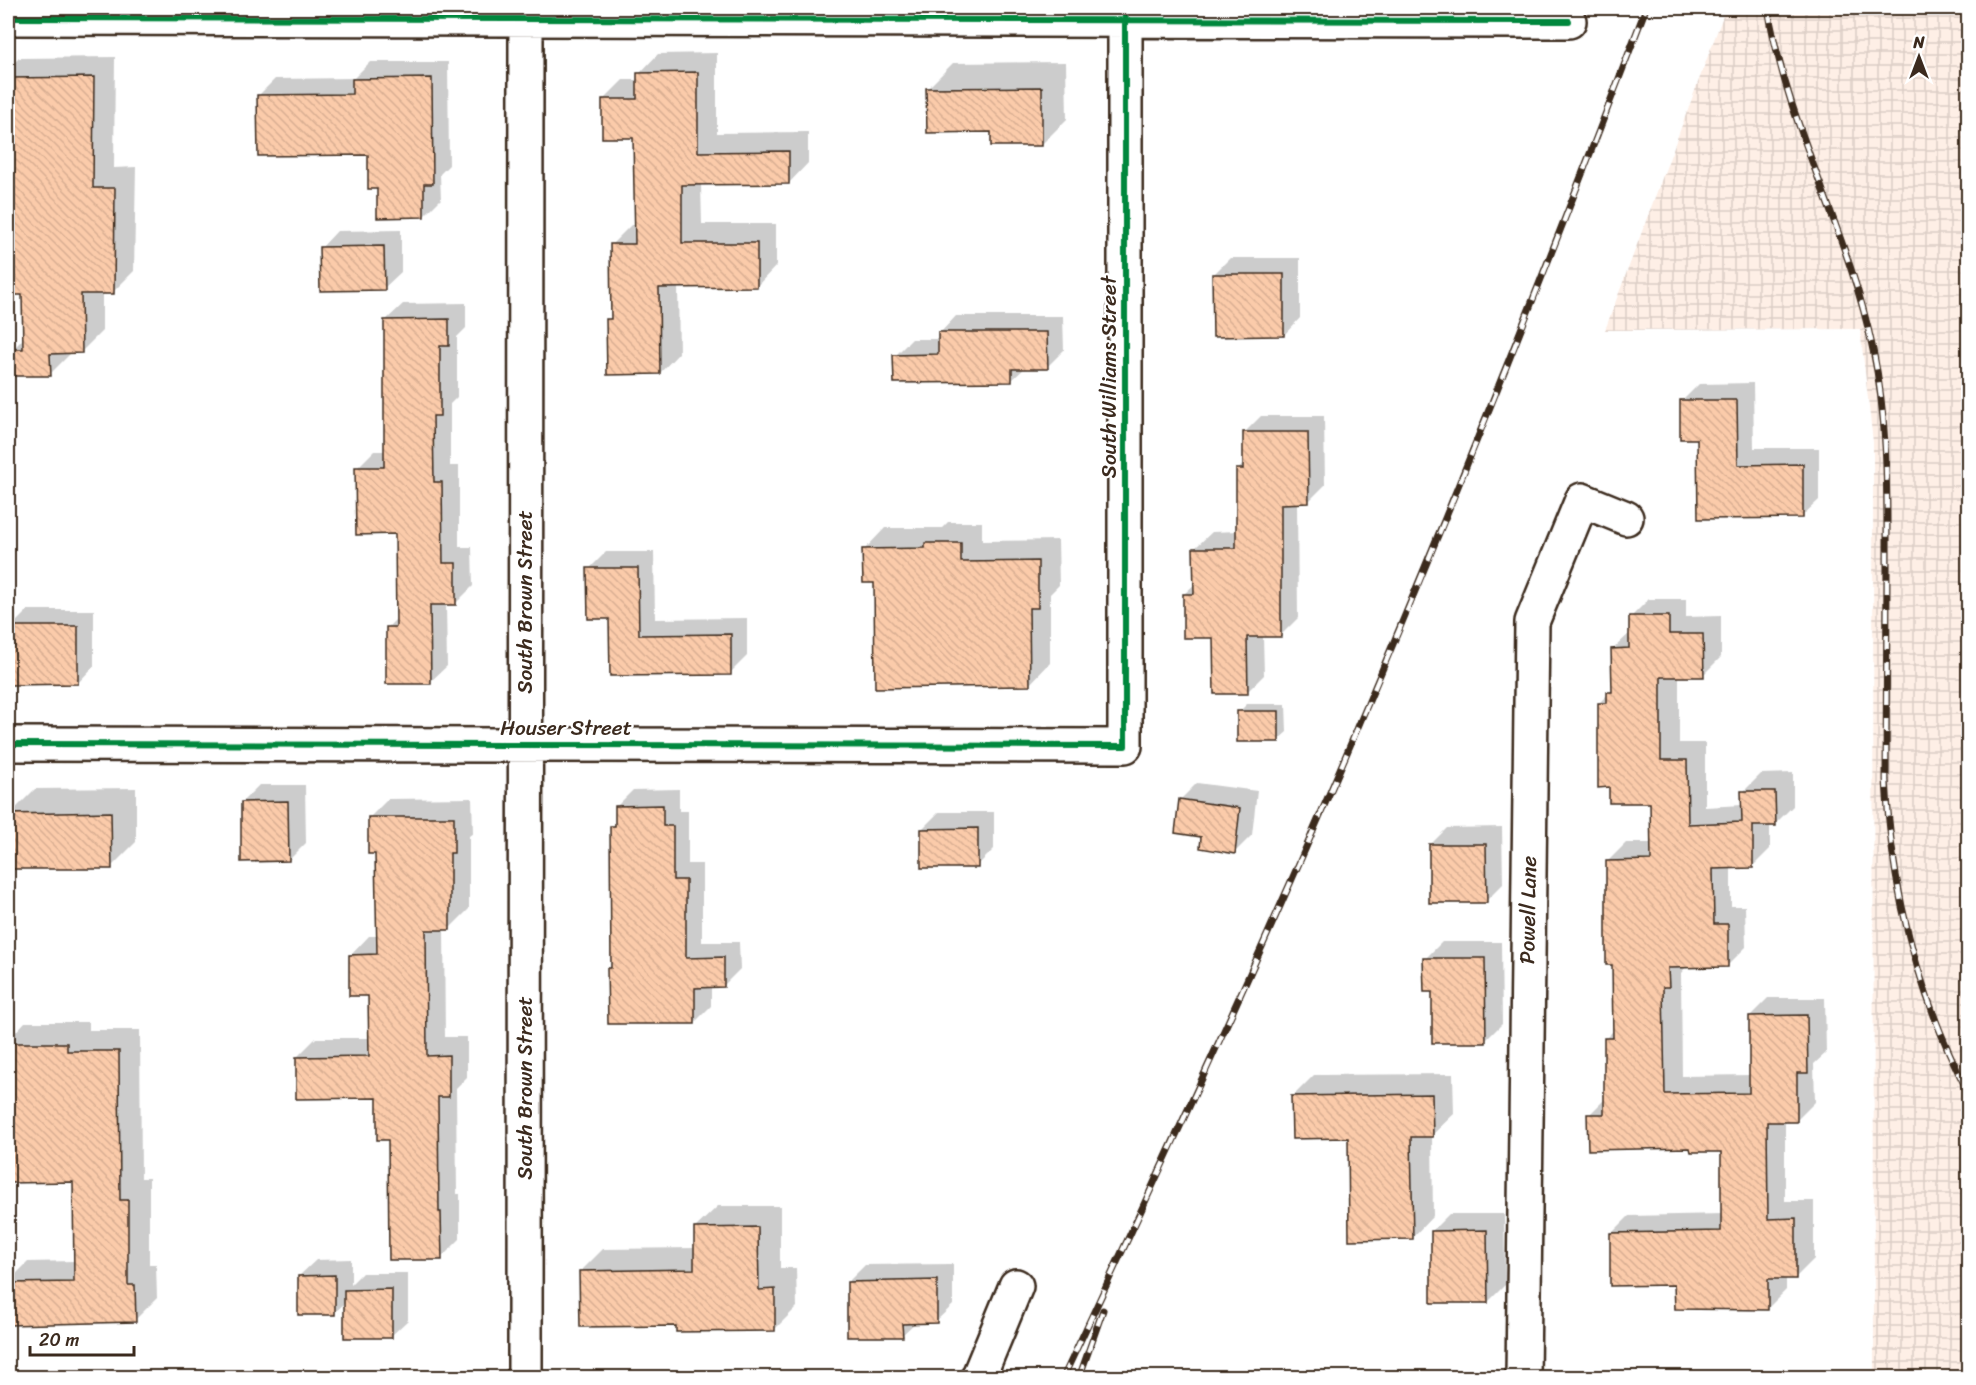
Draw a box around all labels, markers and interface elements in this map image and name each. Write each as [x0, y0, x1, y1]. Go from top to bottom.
north arrow [1889, 27, 1949, 87]
text: N [1912, 28, 1925, 57]
street label: South Williams Street [1090, 274, 1128, 478]
street label: South Brown Street [506, 510, 544, 694]
street label: Houser Street [500, 709, 632, 747]
street label: Powell Lane [1508, 855, 1548, 965]
street label: South Brown Street [506, 996, 544, 1180]
scale bar [30, 1319, 134, 1357]
text: 20 m [39, 1324, 79, 1356]

